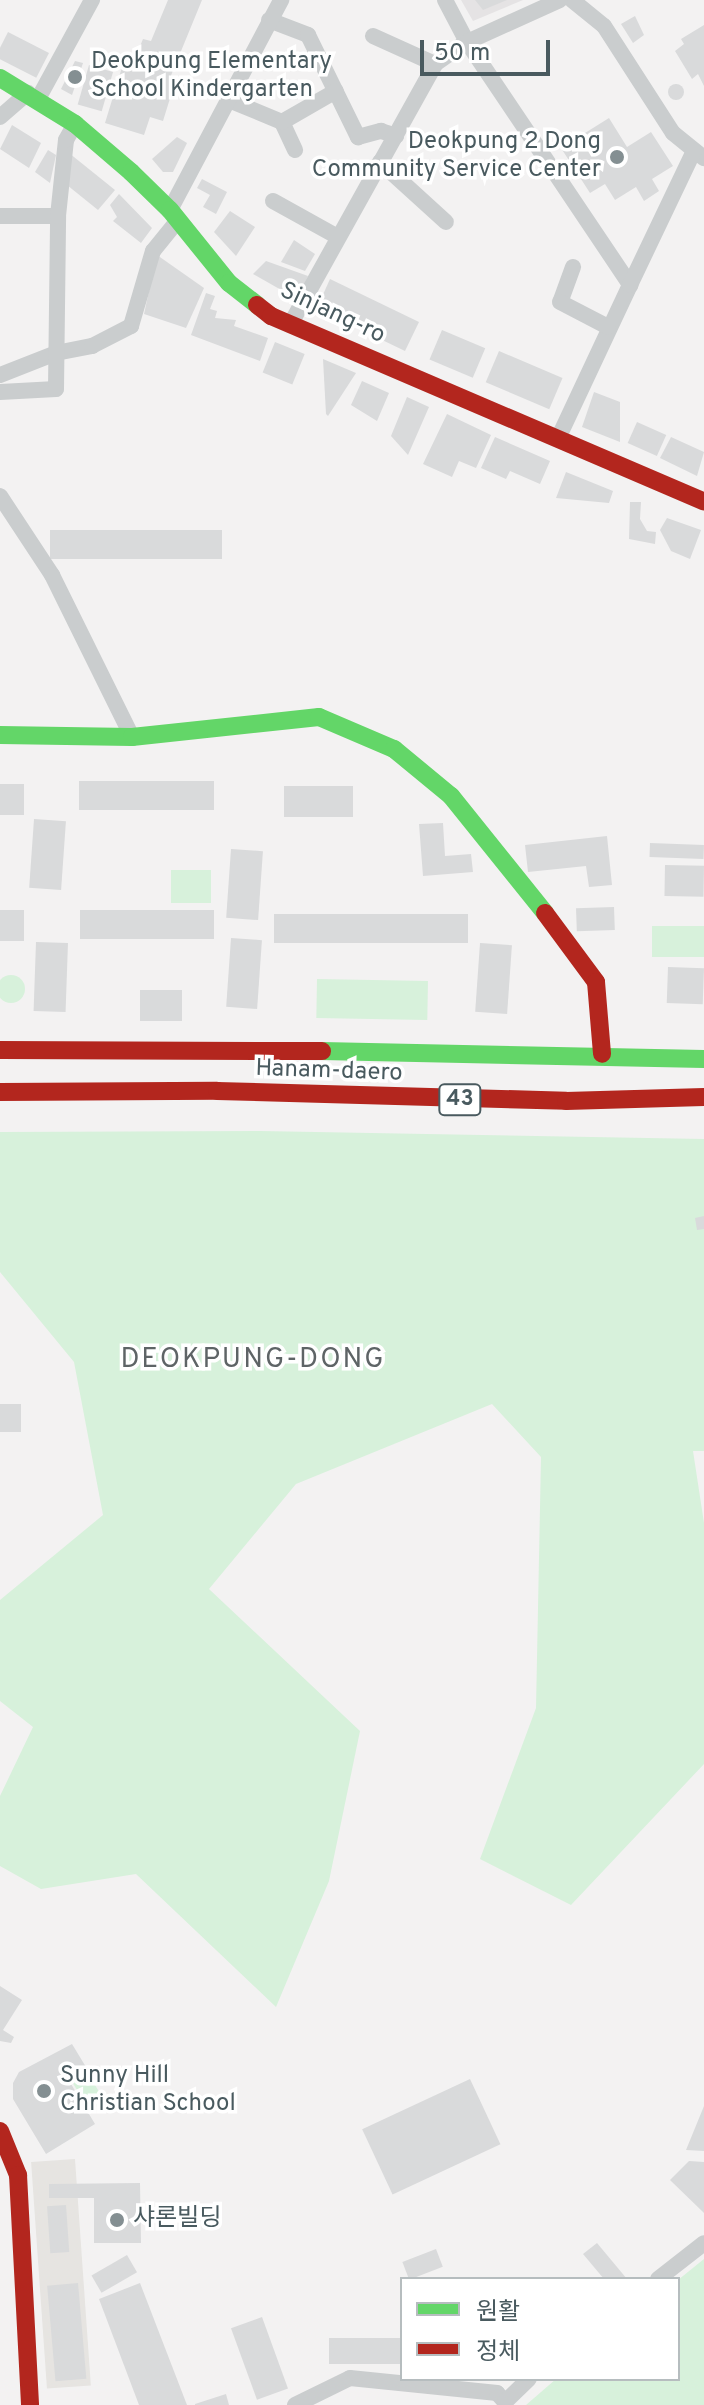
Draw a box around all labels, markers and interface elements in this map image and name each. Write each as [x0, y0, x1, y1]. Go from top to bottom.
scale bar [424, 24, 554, 74]
text: 50 m [434, 39, 490, 69]
place label: Deokpung Elementary School Kindergarten [91, 49, 332, 105]
marker: Deokpung Elementary School Kindergarten [66, 68, 84, 86]
place label: Deokpung 2 Dong Community Service Center [312, 129, 601, 185]
marker: Deokpung 2 Dong Community Service Center [608, 148, 626, 166]
street label: Sinjang-ro [275, 277, 389, 351]
street label: Hanam-daero [255, 1055, 403, 1089]
road number: 43 [438, 1082, 482, 1118]
district label: DEOKPUNG-DONG [120, 1343, 386, 1377]
place label: Sunny Hill Christian School [60, 2063, 236, 2119]
marker: Sunny Hill Christian School [35, 2082, 53, 2100]
place label: 샤론빌딩 [133, 2206, 221, 2234]
marker: 샤론빌딩 [108, 2211, 126, 2229]
legend [400, 2277, 680, 2381]
text: 원활 [476, 2298, 520, 2328]
text: 정체 [476, 2338, 520, 2368]

